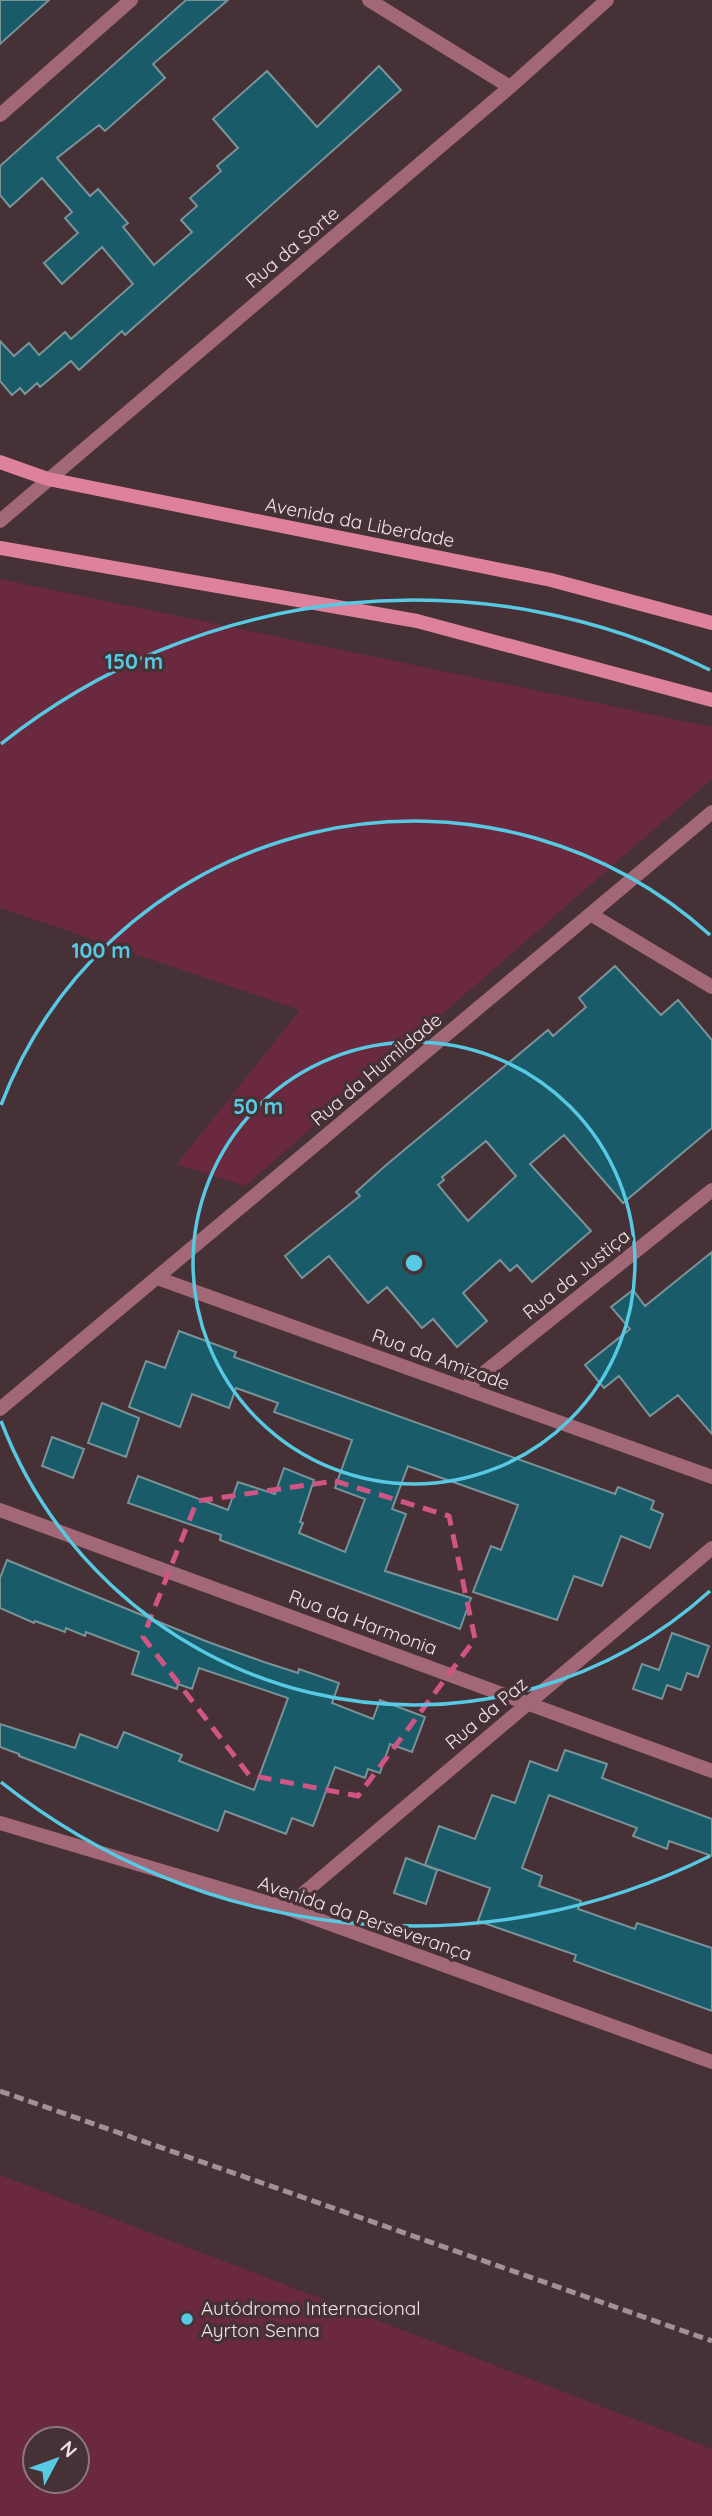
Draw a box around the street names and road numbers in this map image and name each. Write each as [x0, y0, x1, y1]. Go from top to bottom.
street label: Rua da Sorte [240, 201, 344, 293]
street label: Avenida da Liberdade [263, 492, 457, 552]
street label: Rua da Humildade [306, 1007, 446, 1131]
street label: Rua da Justiça [518, 1224, 634, 1324]
street label: Rua da Amizade [369, 1323, 513, 1395]
street label: Rua da Harmonia [286, 1584, 440, 1660]
street label: Rua da Paz [440, 1672, 532, 1754]
street label: Avenida da Perseverança [255, 1870, 475, 1966]

